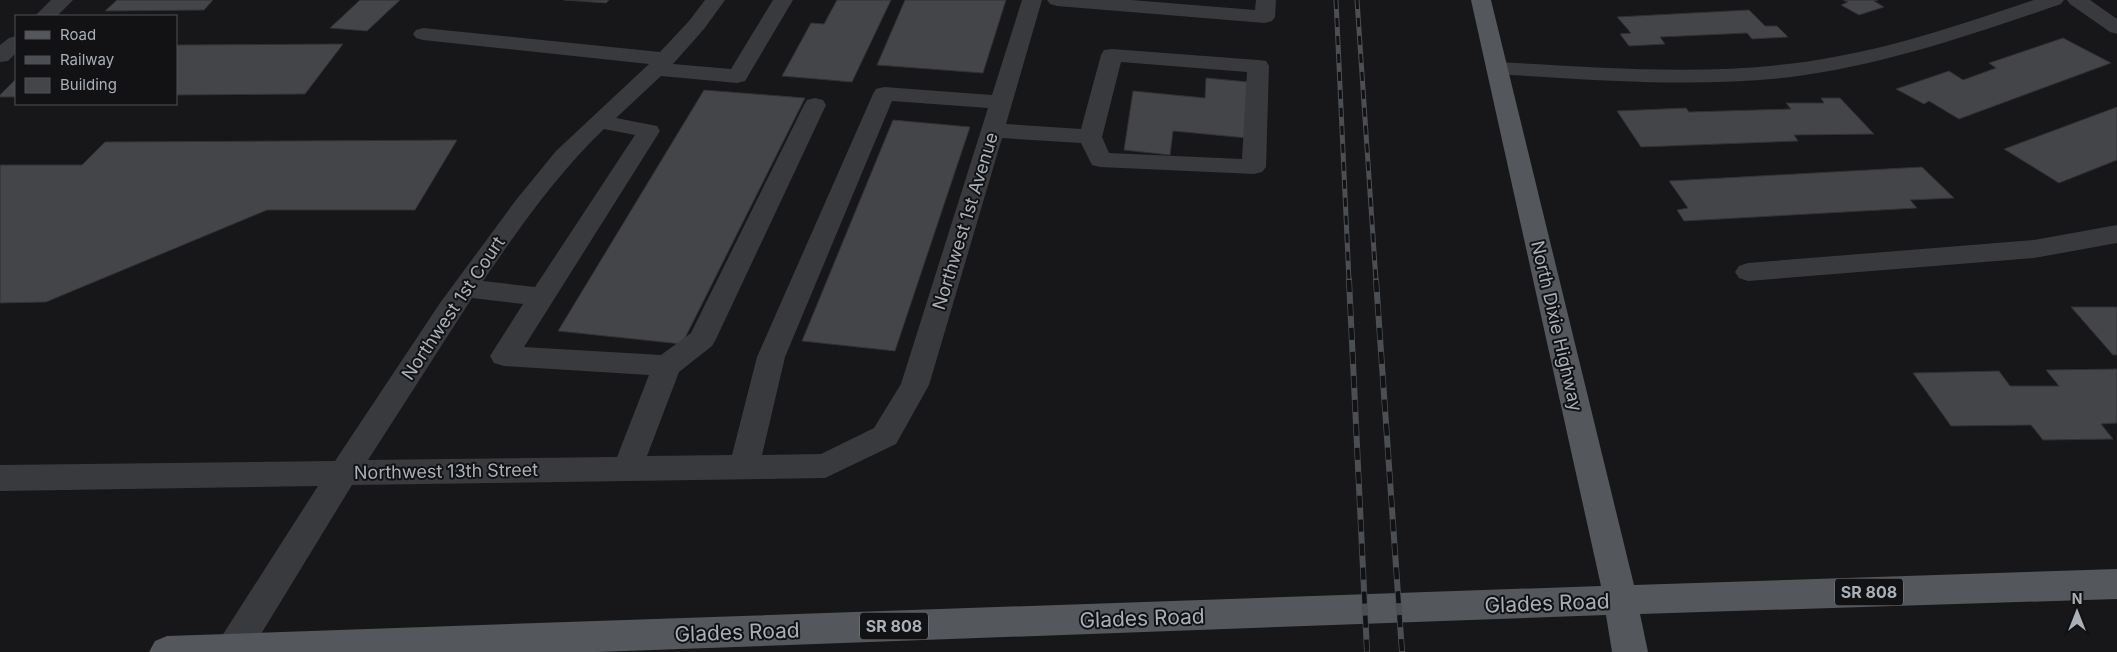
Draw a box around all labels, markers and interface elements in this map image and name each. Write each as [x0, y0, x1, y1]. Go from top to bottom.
legend [15, 15, 178, 105]
text: Road [60, 25, 96, 44]
text: Railway [60, 50, 115, 69]
text: Building [60, 75, 117, 94]
street label: Northwest 1st Avenue [928, 130, 1002, 312]
street label: Northwest 1st Court [397, 232, 509, 384]
street label: North Dixie Highway [1527, 239, 1587, 413]
street label: Northwest 13th Street [354, 459, 538, 483]
road number: SR 808 [1835, 578, 1903, 606]
north arrow [2052, 587, 2102, 637]
street label: Glades Road [1484, 588, 1610, 618]
text: N [2072, 590, 2082, 607]
street label: Glades Road [1079, 603, 1205, 633]
road number: SR 808 [860, 612, 928, 640]
street label: Glades Road [674, 617, 800, 647]

